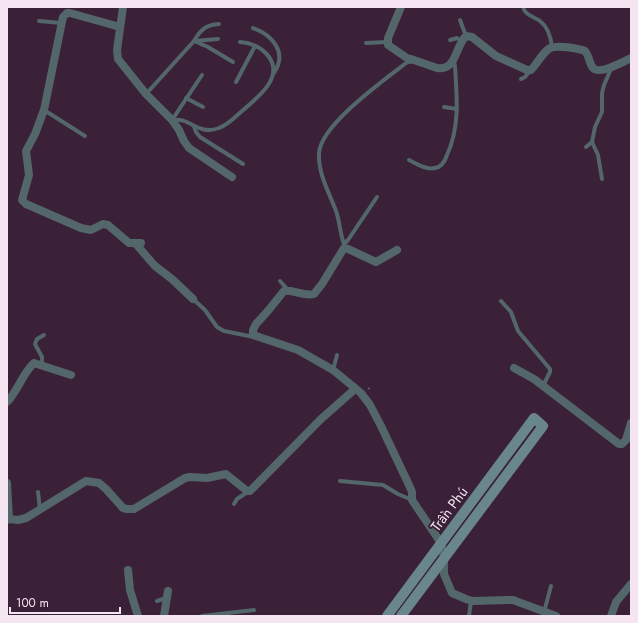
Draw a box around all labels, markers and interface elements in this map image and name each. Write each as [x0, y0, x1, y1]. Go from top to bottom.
street label: Trần Phú [426, 483, 472, 535]
scale bar [10, 589, 120, 615]
text: 100 m [16, 594, 49, 612]

